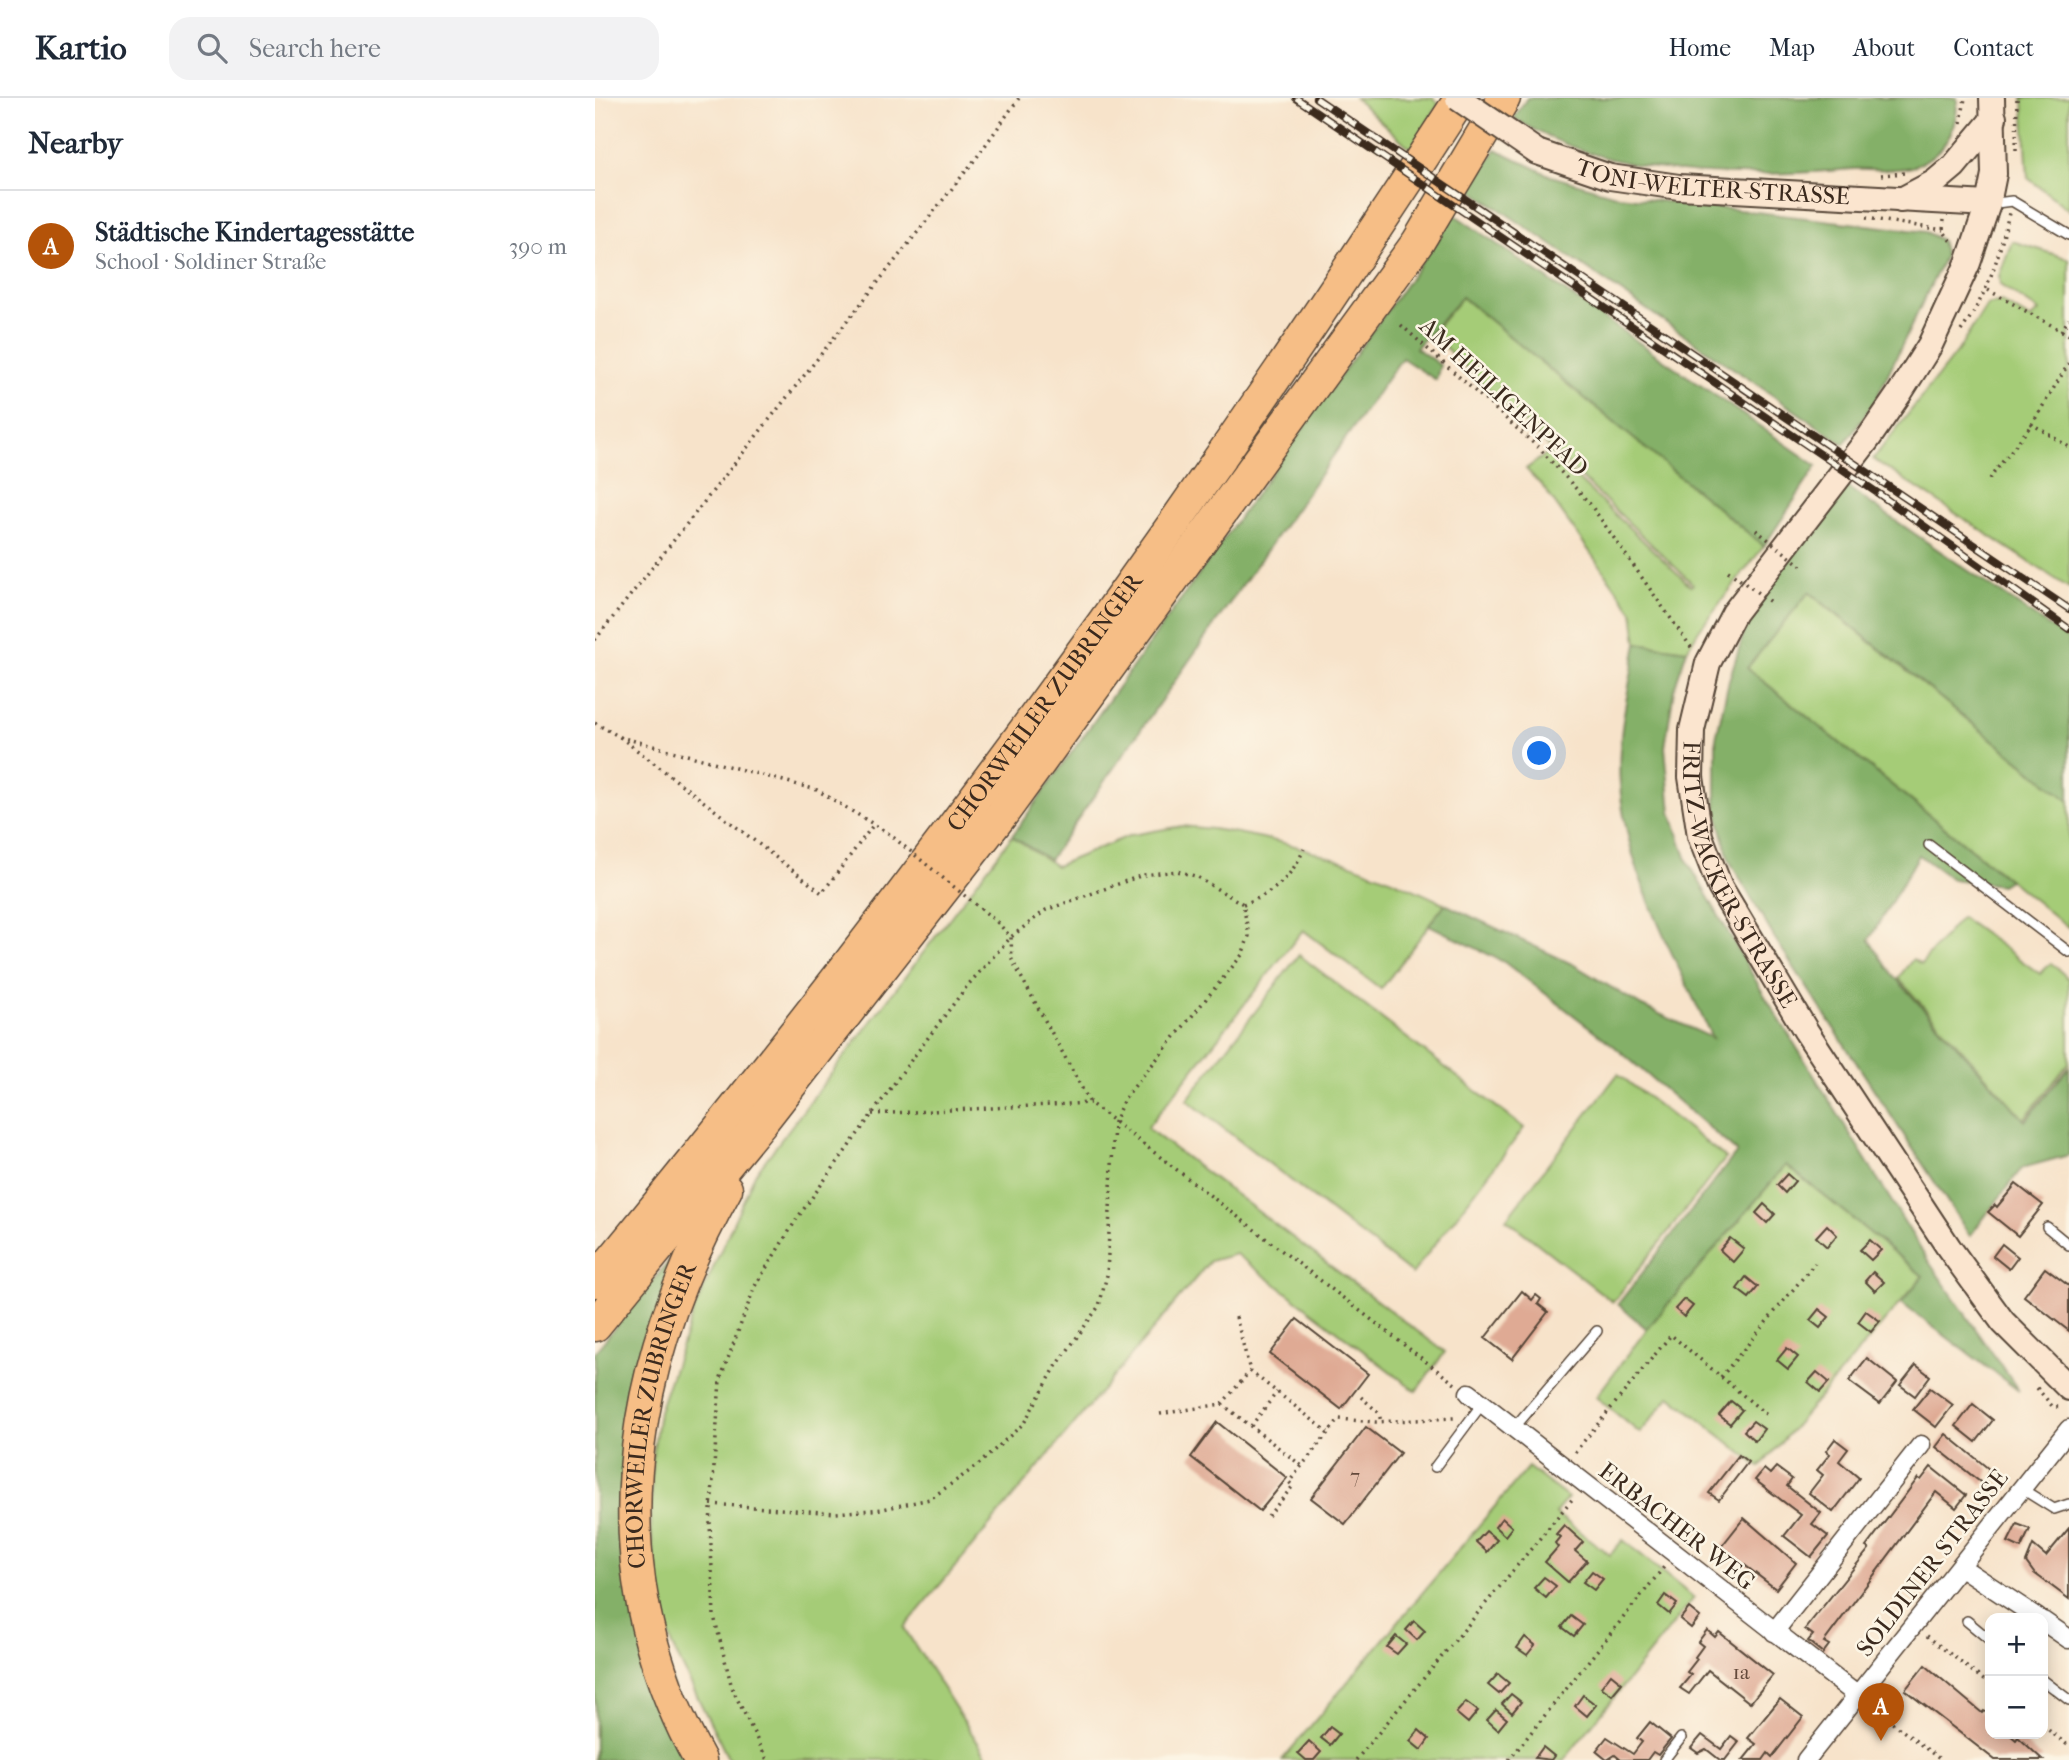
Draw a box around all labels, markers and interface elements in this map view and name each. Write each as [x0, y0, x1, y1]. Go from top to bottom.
search box [169, 17, 659, 80]
text: Kartio [35, 29, 127, 68]
icon: search [193, 29, 231, 67]
text: Search here [249, 33, 381, 64]
text: Home [1669, 34, 1731, 62]
text: Map [1769, 34, 1815, 62]
text: About [1853, 34, 1915, 62]
text: Contact [1953, 34, 2034, 62]
text: Nearby [28, 126, 123, 161]
street label: TONI-WELTER-STRASSE [1572, 152, 1851, 210]
text: Städtische Kindertagesstätte [95, 217, 414, 248]
text: A [44, 233, 58, 260]
text: 390 m [509, 233, 567, 260]
text: School · Soldiner Straße [95, 248, 326, 275]
street label: AM HEILIGENPFAD [1413, 311, 1594, 482]
street label: CHORWEILER ZUBRINGER [941, 566, 1149, 837]
your location [1522, 736, 1556, 770]
street label: FRITZ-WACKER-STRASSE [1677, 741, 1803, 1013]
street label: CHORWEILER ZUBRINGER [620, 1257, 703, 1570]
street label: ERBACHER WEG [1593, 1456, 1761, 1596]
house number: 7 [1350, 1464, 1360, 1488]
street label: SOLDINER STRASSE [1850, 1464, 2014, 1662]
map controls [1985, 1613, 2048, 1739]
button: + [1985, 1613, 2048, 1676]
house number: 1a [1732, 1660, 1750, 1684]
button: − [1985, 1676, 2048, 1739]
pin: A [1858, 1683, 1904, 1741]

